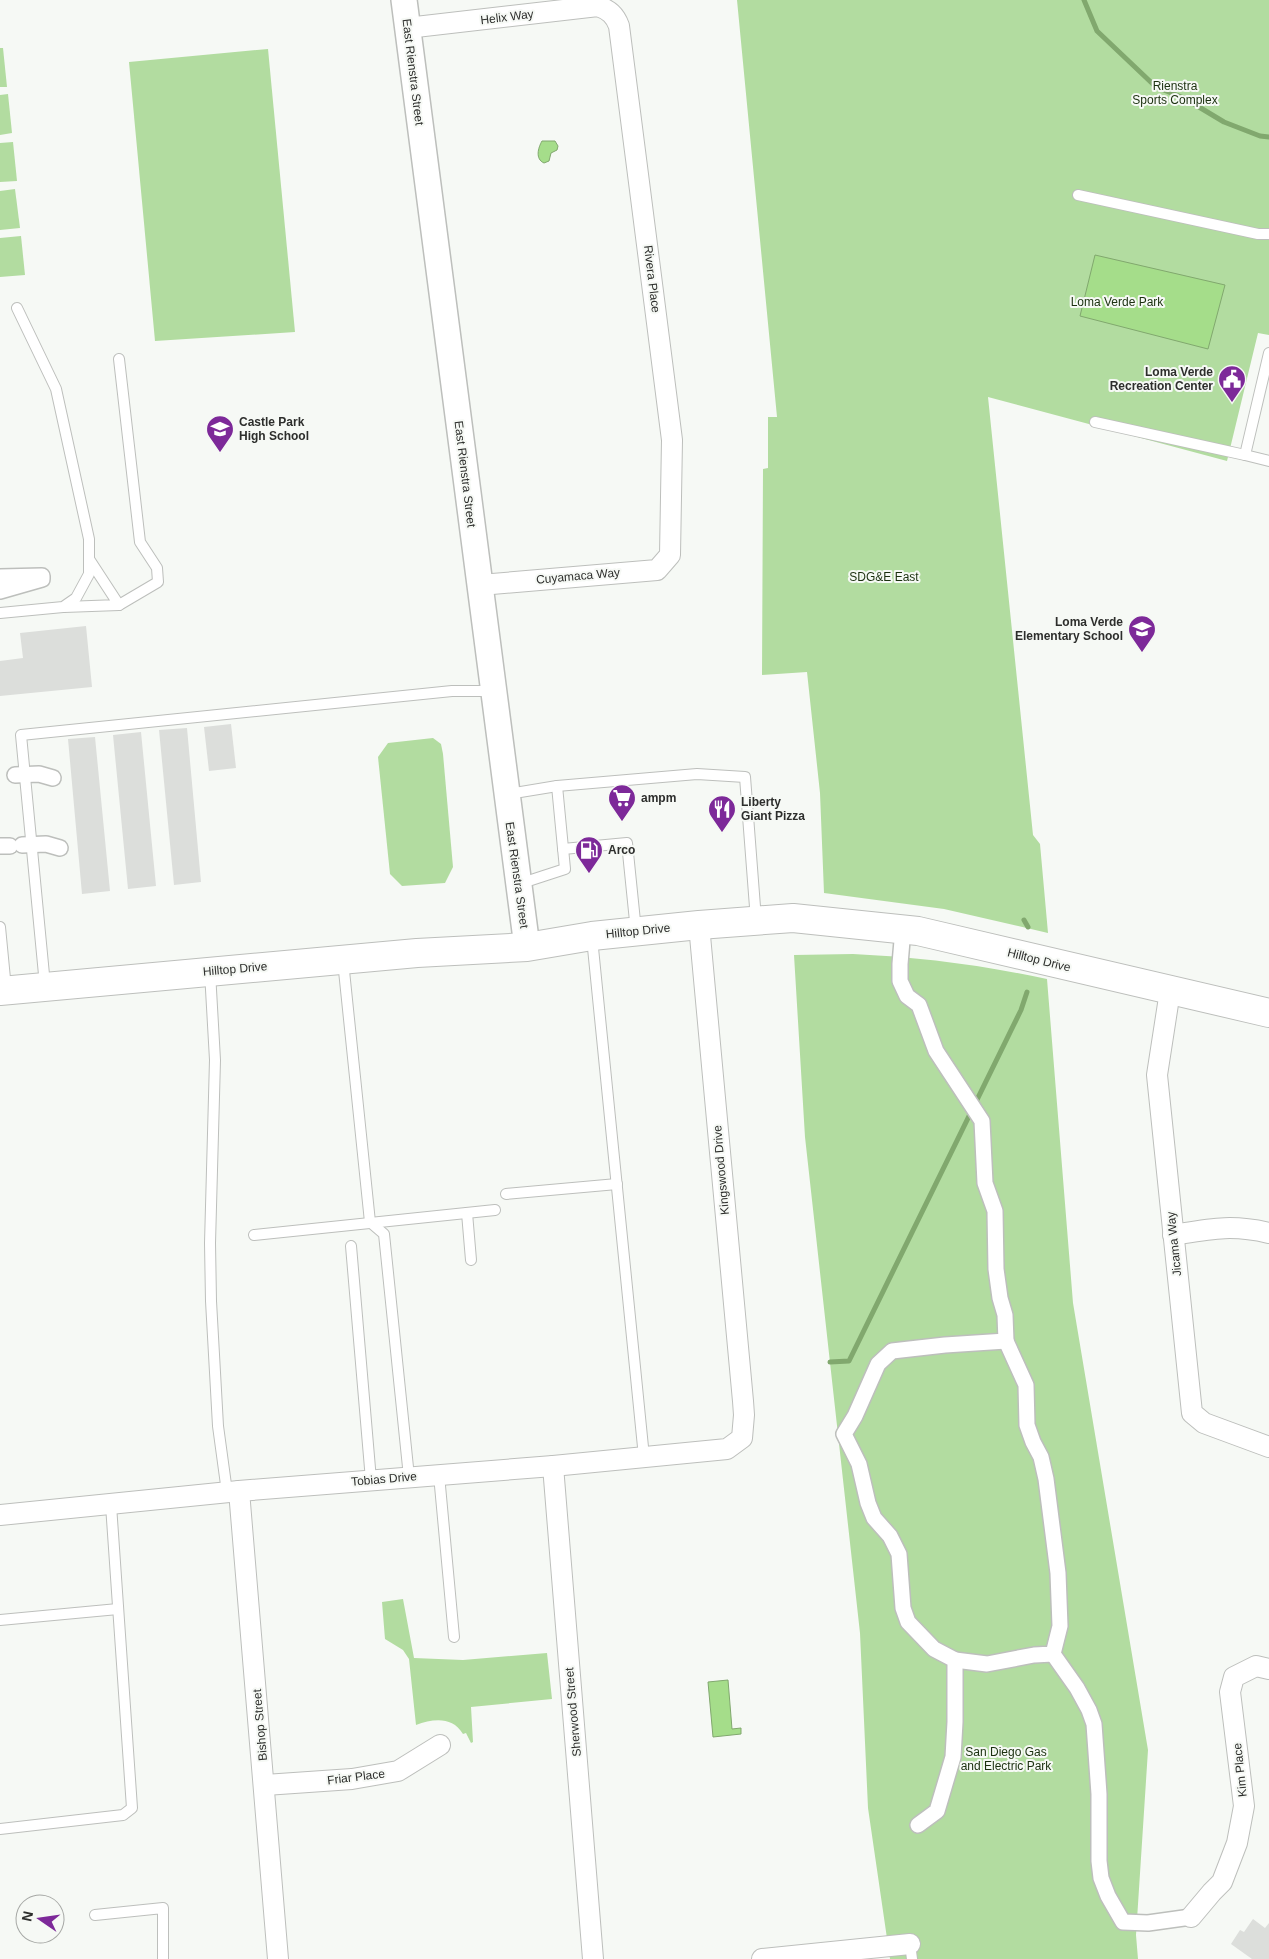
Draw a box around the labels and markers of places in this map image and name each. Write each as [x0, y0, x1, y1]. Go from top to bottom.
public building icon: Loma Verde Recreation Center [1217, 364, 1247, 403]
place label: Loma Verde Recreation Center [1110, 365, 1213, 393]
school or university icon: Castle Park High School [205, 414, 235, 453]
place label: Castle Park High School [239, 415, 309, 443]
school or university icon: Loma Verde Elementary School [1127, 614, 1157, 653]
place label: Loma Verde Elementary School [1015, 615, 1123, 643]
supermarket icon: ampm [607, 783, 637, 822]
place label: ampm [641, 791, 676, 805]
restaurant icon: Liberty Giant Pizza [707, 794, 737, 833]
place label: Liberty Giant Pizza [741, 795, 805, 823]
fuel station icon: Arco [574, 835, 604, 874]
place label: Arco [608, 843, 635, 857]

